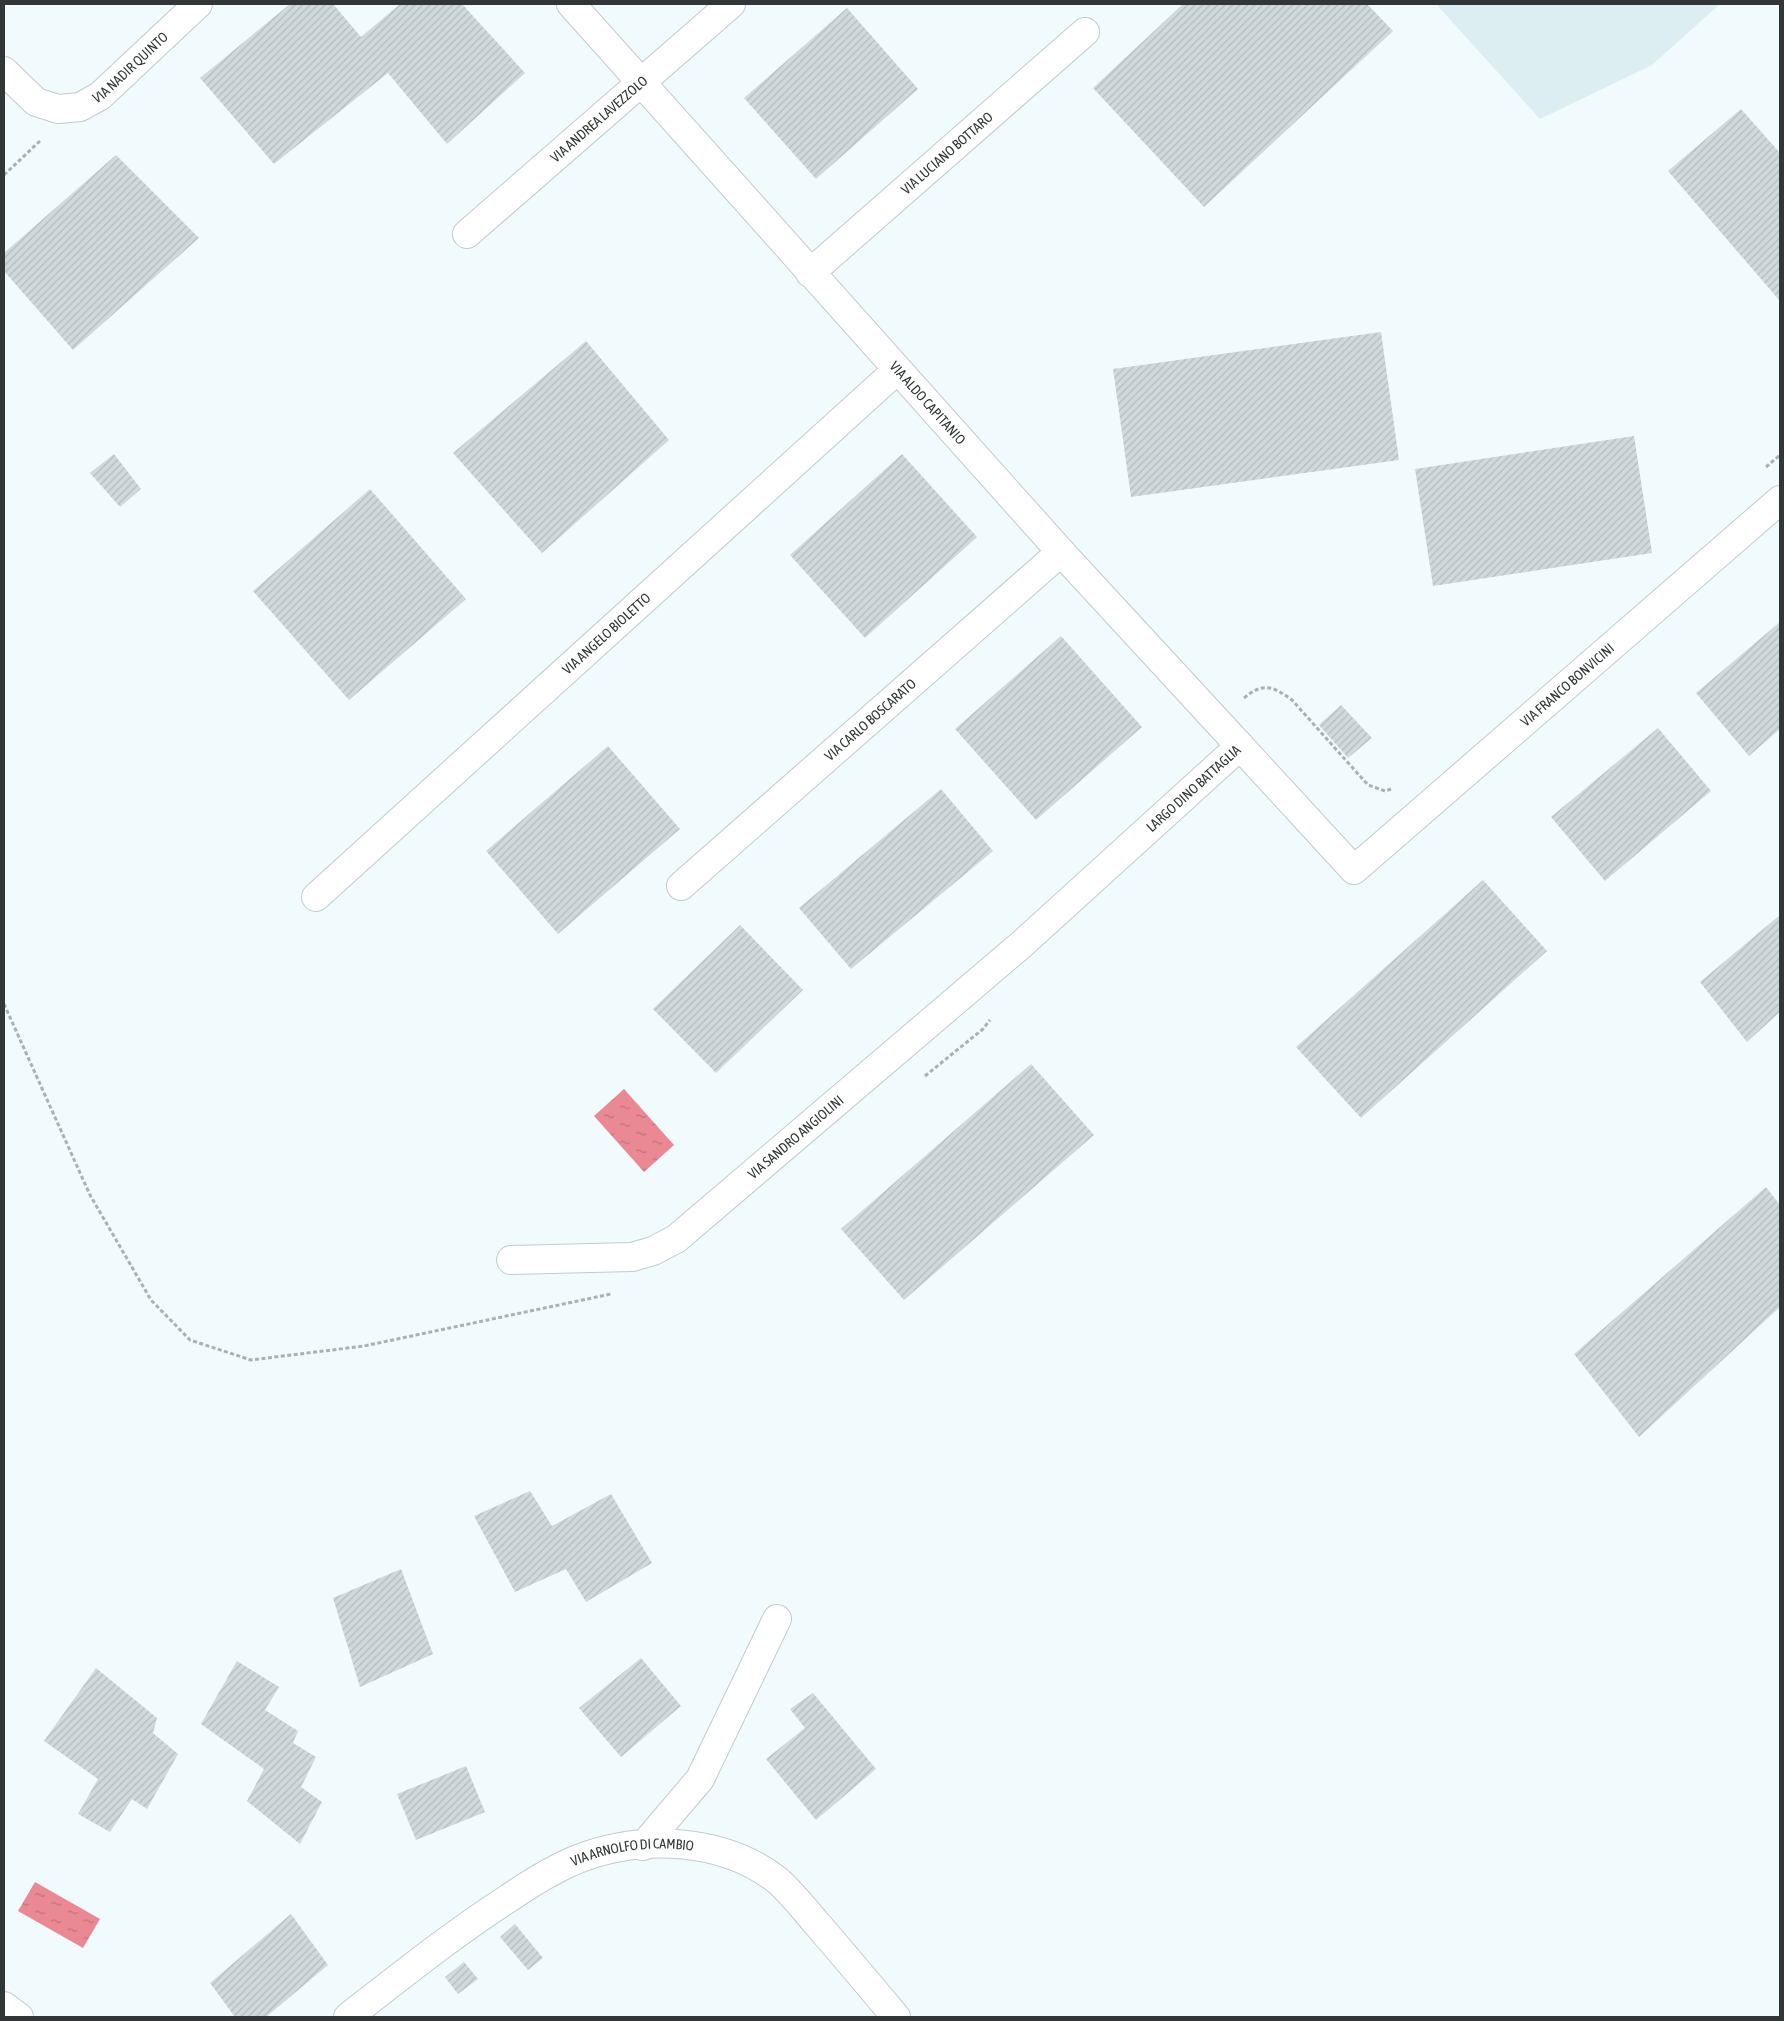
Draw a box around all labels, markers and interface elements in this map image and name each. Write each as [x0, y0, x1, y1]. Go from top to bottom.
street label: VIA NADIR QUINTO [90, 29, 171, 106]
street label: VIA ANDREA LAVEZZOLO [547, 73, 651, 165]
street label: VIA LUCIANO BOTTARO [898, 109, 996, 197]
street label: VIA ALDO CAPITANIO [886, 358, 969, 448]
street label: VIA ANGELO BIOLETTO [559, 590, 654, 678]
street label: VIA FRANCO BONVICINI [1517, 640, 1617, 730]
street label: VIA CARLO BOSCARATO [821, 675, 919, 764]
street label: LARGO DINO BATTAGLIA [1143, 742, 1244, 835]
street label: VIA SANDRO ANGIOLINI [745, 1092, 847, 1182]
street label: VIA ARNOLFO DI CAMBIO [568, 1835, 695, 1869]

